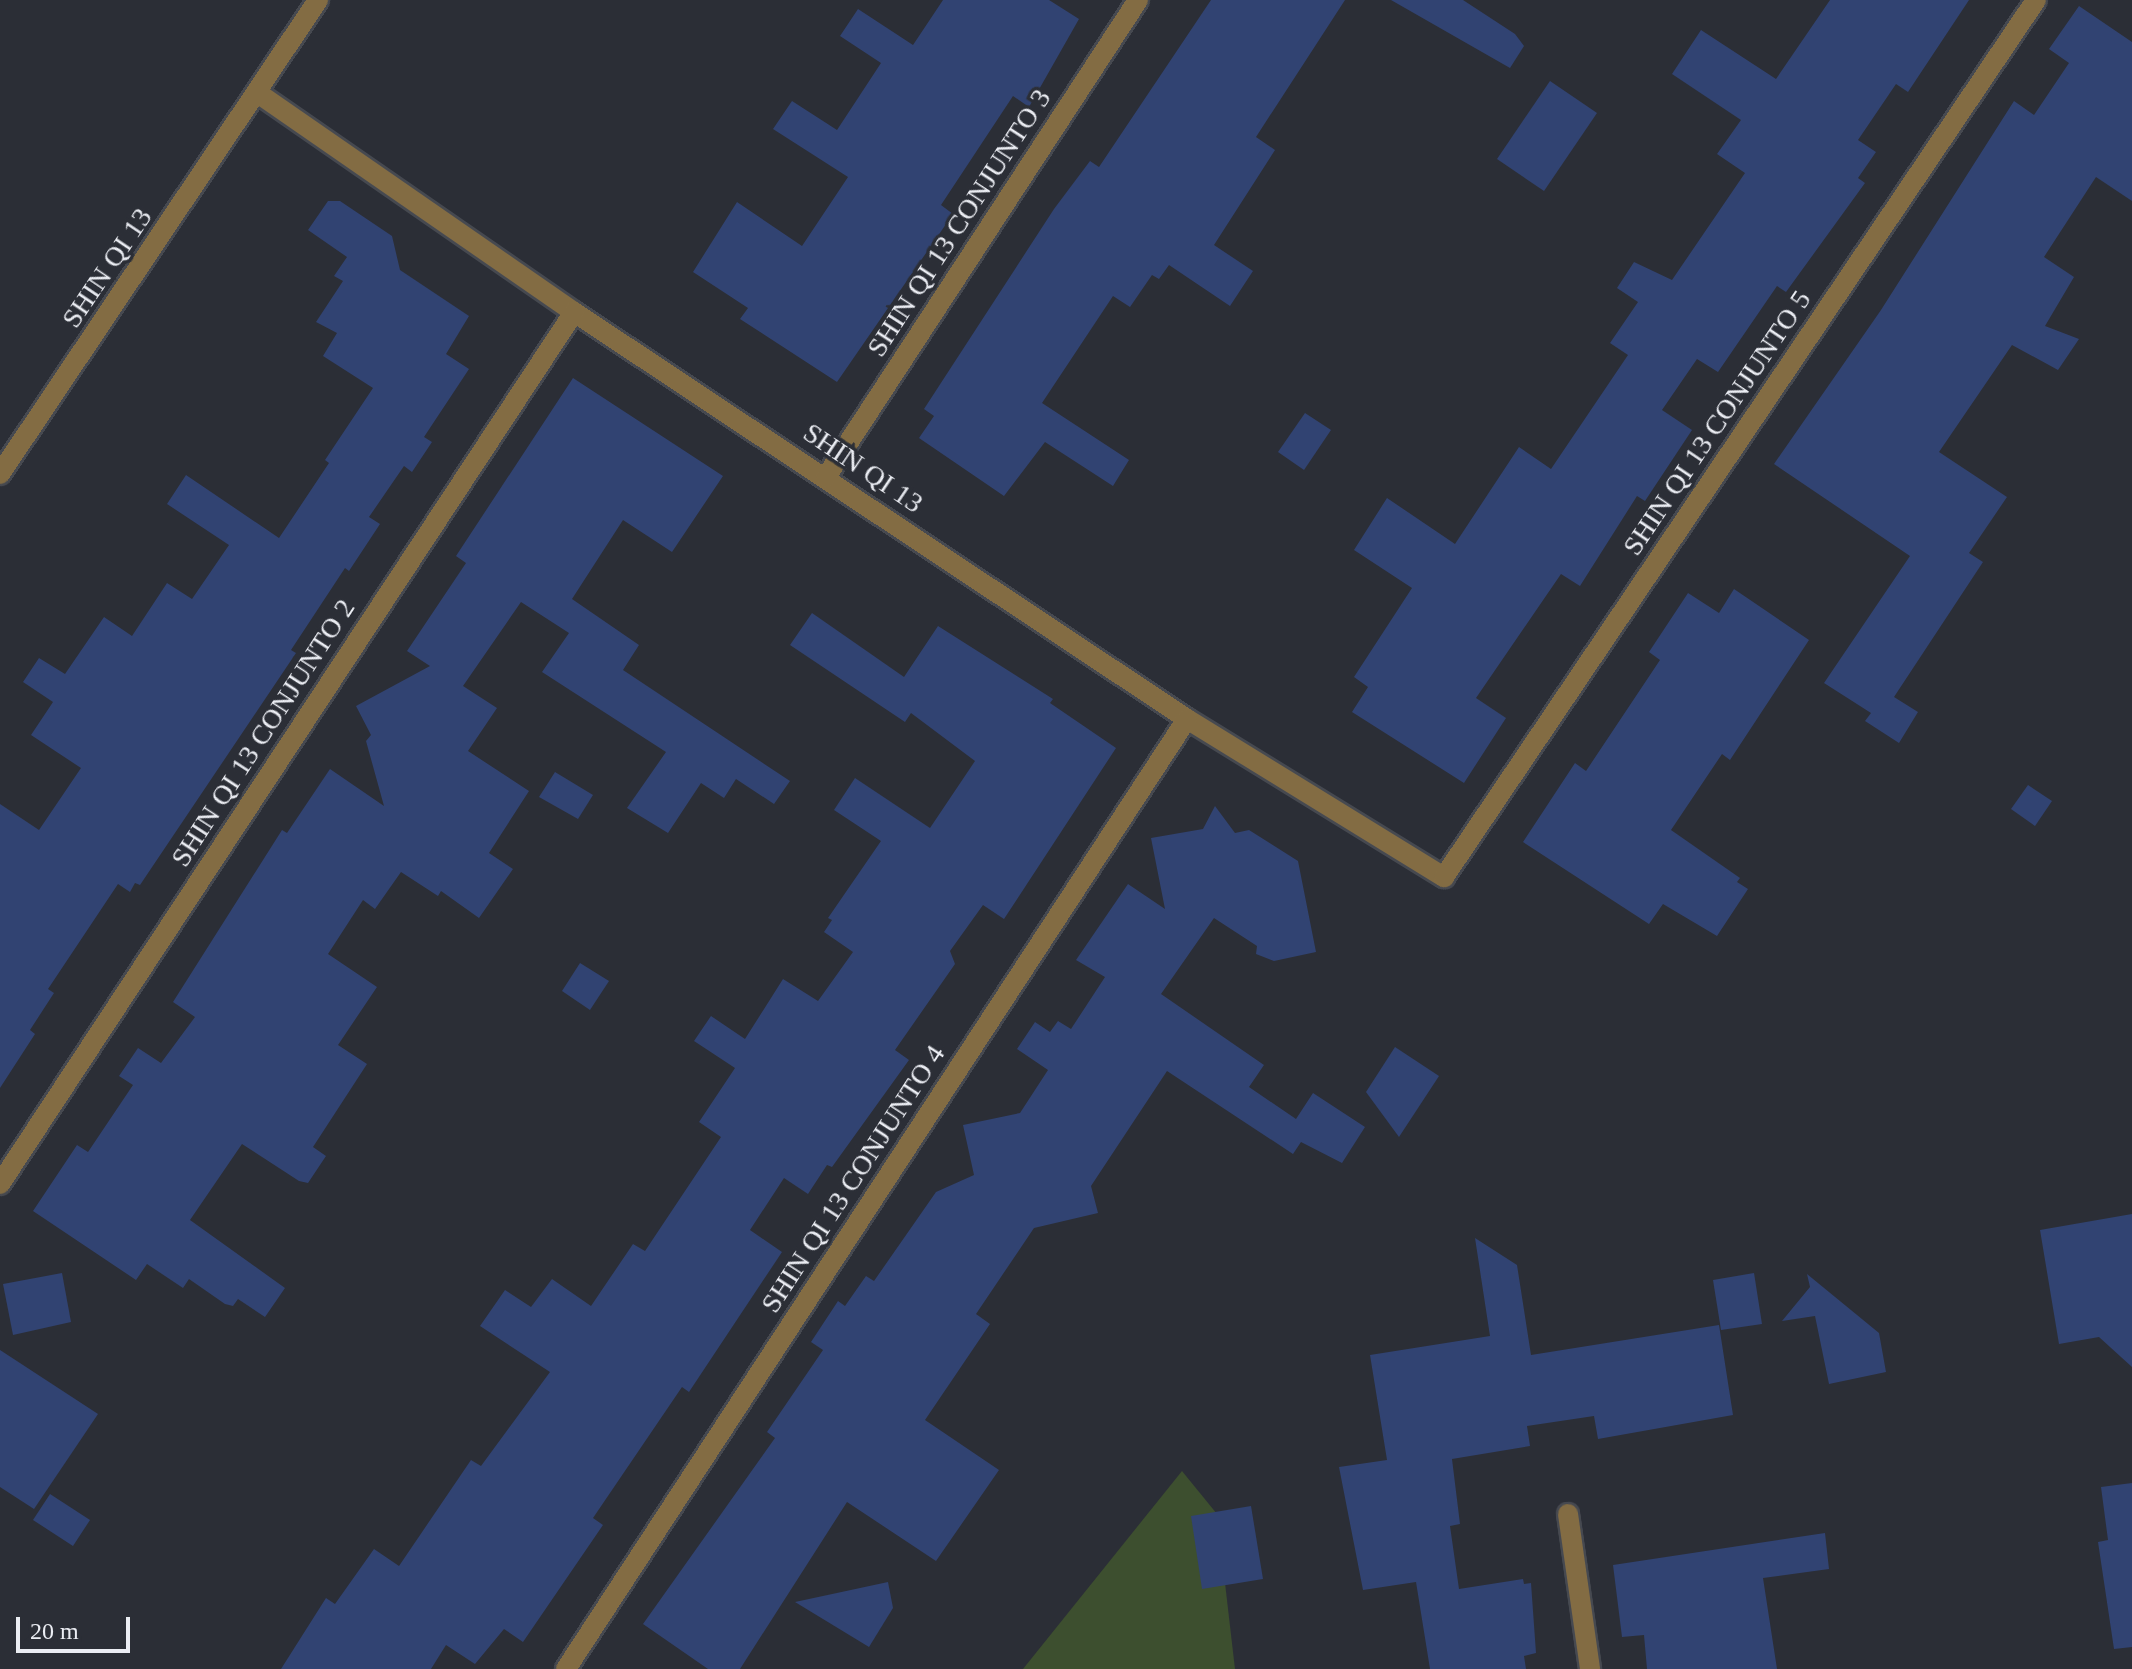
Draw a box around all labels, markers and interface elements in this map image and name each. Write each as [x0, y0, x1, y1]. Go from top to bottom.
street label: SHIN QI 13 CONJUNTO 3 [860, 83, 1058, 363]
street label: SHIN QI 13 [55, 202, 159, 334]
street label: SHIN QI 13 CONJUNTO 5 [1616, 284, 1818, 562]
street label: SHIN QI 13 [797, 416, 929, 520]
street label: SHIN QI 13 CONJUNTO 2 [164, 593, 362, 873]
street label: SHIN QI 13 CONJUNTO 4 [754, 1039, 952, 1319]
scale bar [20, 1601, 134, 1651]
text: 20 m [30, 1618, 79, 1644]

